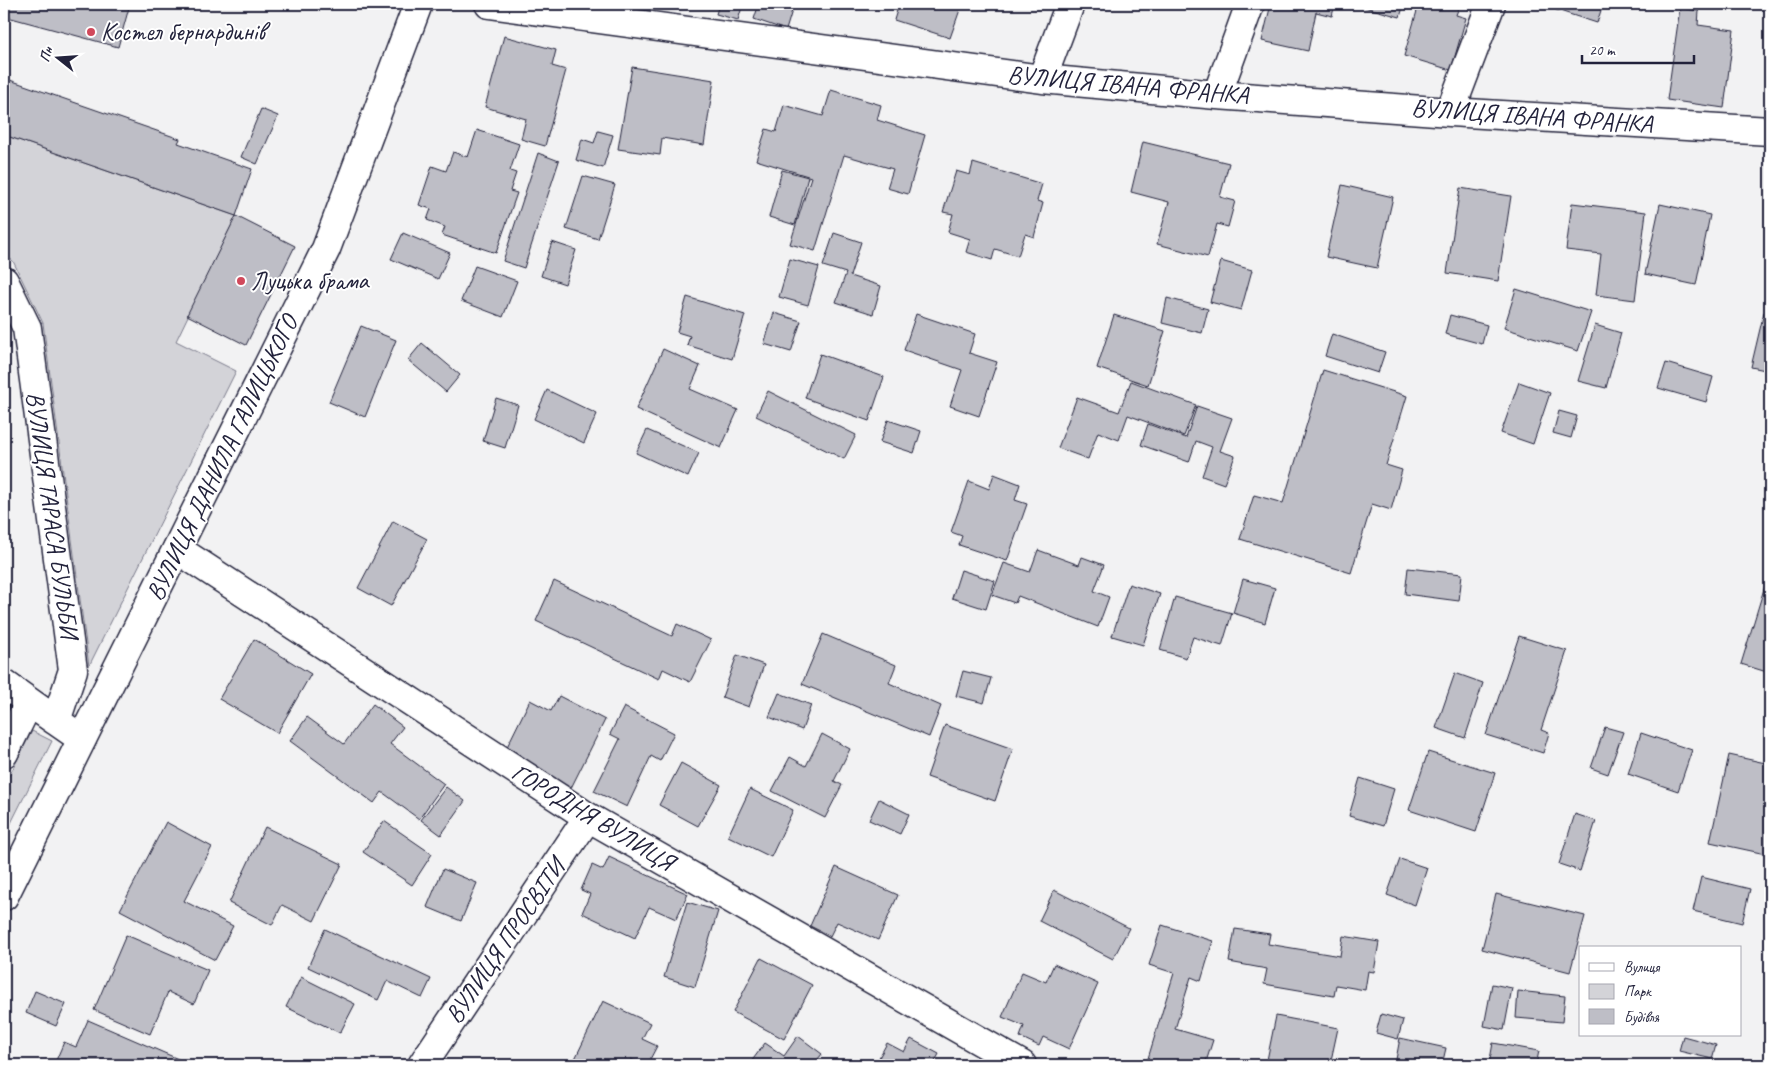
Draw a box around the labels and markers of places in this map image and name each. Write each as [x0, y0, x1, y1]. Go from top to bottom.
place label: Костел бернардинів [101, 16, 272, 48]
marker: Костел бернардинів [85, 26, 97, 38]
place label: Луцька брама [251, 265, 370, 297]
marker: Луцька брама [235, 275, 247, 287]

